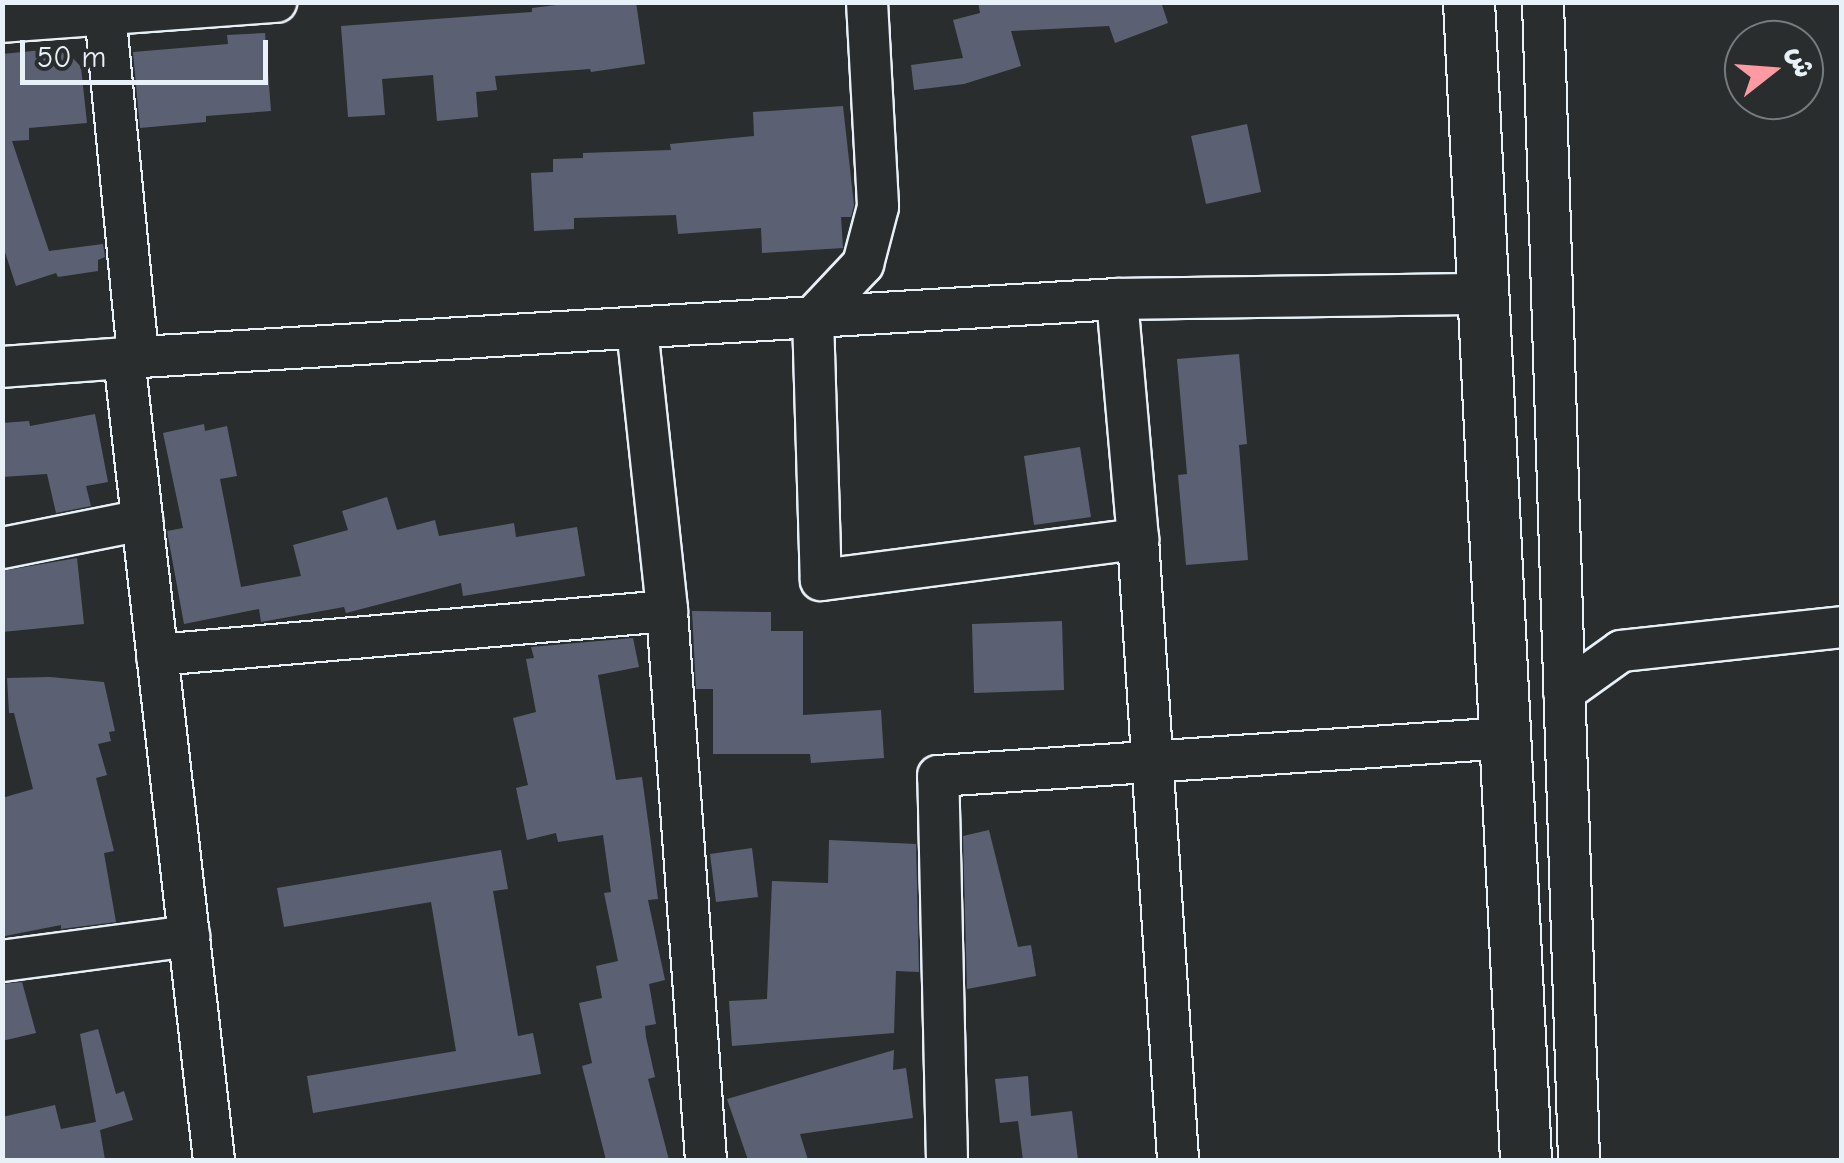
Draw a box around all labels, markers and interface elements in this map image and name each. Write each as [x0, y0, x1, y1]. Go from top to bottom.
scale bar [25, 20, 272, 82]
north arrow [1724, 20, 1824, 120]
text: 50 m [37, 40, 106, 75]
text: ش [1781, 42, 1821, 81]

